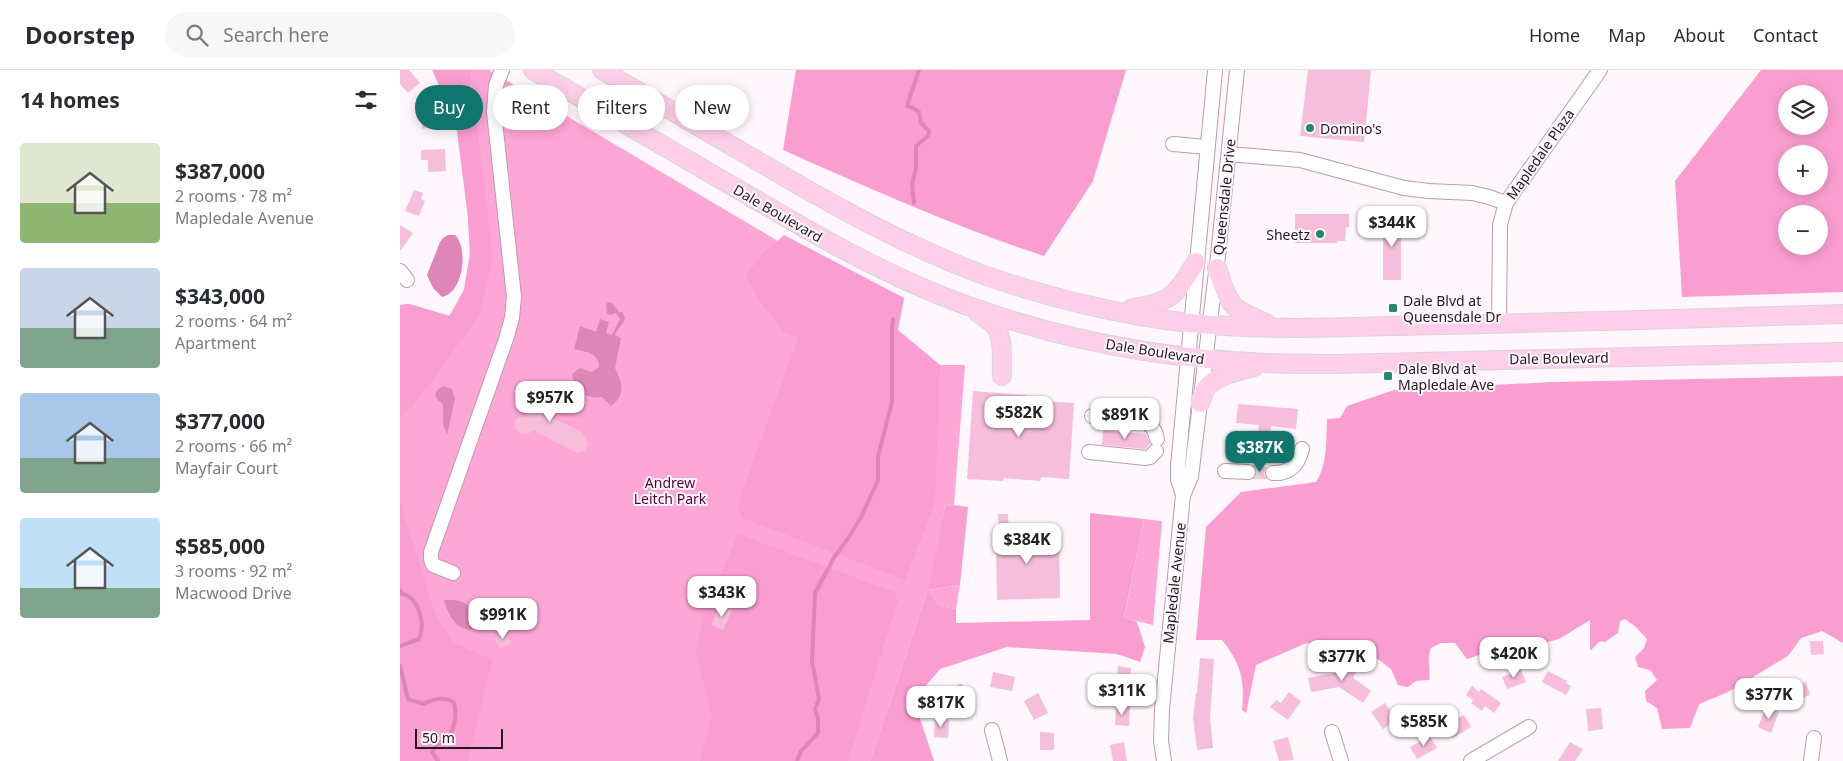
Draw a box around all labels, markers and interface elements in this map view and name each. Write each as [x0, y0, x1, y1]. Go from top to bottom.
search box [165, 12, 515, 57]
text: Doorstep [25, 18, 135, 51]
icon: search [183, 21, 211, 49]
text: Search here [223, 22, 329, 48]
text: Home [1529, 23, 1580, 47]
text: Map [1608, 23, 1646, 47]
text: About [1674, 23, 1725, 47]
text: Contact [1753, 23, 1818, 47]
chip: Buy [415, 85, 483, 130]
chip: Rent [493, 85, 568, 130]
chip: Filters [578, 85, 665, 130]
chip: New [675, 85, 749, 130]
map controls [1778, 85, 1828, 255]
button: layers [1778, 85, 1828, 135]
text: 14 homes [20, 86, 120, 114]
icon: filters [352, 86, 380, 114]
street label: Mapledale Plaza [1502, 105, 1578, 203]
place label: Domino's [1320, 119, 1382, 138]
marker: Domino's [1304, 122, 1316, 134]
street label: Queensdale Drive [1208, 138, 1240, 256]
button: + [1778, 145, 1828, 195]
text: $387,000 [175, 157, 265, 185]
icon: home [60, 163, 120, 223]
street label: Dale Boulevard [730, 180, 826, 246]
text: 2 rooms · 78 m² [175, 185, 292, 207]
button: − [1778, 205, 1828, 255]
pin: $344K [1357, 206, 1427, 248]
text: Mapledale Avenue [175, 207, 314, 229]
text: $344K [1368, 211, 1416, 233]
place label: Sheetz [1266, 225, 1310, 244]
marker: Sheetz [1314, 228, 1326, 240]
text: $343,000 [175, 282, 265, 310]
icon: home [60, 288, 120, 348]
place label: Dale Blvd at Queensdale Dr [1403, 291, 1502, 326]
marker: Dale Blvd at Queensdale Dr [1387, 302, 1399, 314]
text: 2 rooms · 64 m² [175, 310, 292, 332]
text: Apartment [175, 332, 256, 354]
street label: Dale Boulevard [1104, 334, 1206, 368]
street label: Dale Boulevard [1509, 348, 1609, 368]
place label: Dale Blvd at Mapledale Ave [1398, 359, 1494, 394]
marker: Dale Blvd at Mapledale Ave [1382, 370, 1394, 382]
pin: $957K [515, 380, 585, 423]
text: $957K [526, 386, 574, 408]
pin: $582K [984, 396, 1054, 438]
pin: $891K [1090, 398, 1160, 440]
text: $582K [995, 401, 1043, 423]
text: $891K [1101, 403, 1149, 425]
text: $377,000 [175, 407, 265, 435]
icon: home [60, 413, 120, 473]
pin: $387K [1225, 430, 1295, 473]
text: 2 rooms · 66 m² [175, 435, 292, 457]
text: $387K [1236, 436, 1284, 458]
text: Mayfair Court [175, 457, 278, 479]
park label: Andrew Leitch Park [634, 473, 707, 508]
pin: $384K [992, 522, 1062, 565]
street label: Mapledale Avenue [1158, 522, 1190, 644]
text: $384K [1003, 528, 1051, 550]
text: $585,000 [175, 532, 265, 560]
icon: home [60, 538, 120, 598]
text: 3 rooms · 92 m² [175, 560, 292, 582]
pin: $343K [687, 576, 757, 618]
text: $343K [698, 581, 746, 603]
text: Macwood Drive [175, 582, 292, 604]
pin: $991K [468, 598, 538, 640]
text: $991K [479, 603, 527, 625]
pin: $420K [1479, 636, 1549, 679]
pin: $377K [1307, 640, 1377, 682]
text: $420K [1490, 642, 1538, 664]
text: $377K [1318, 645, 1366, 667]
pin: $311K [1087, 674, 1157, 716]
pin: $377K [1734, 678, 1804, 720]
text: $311K [1098, 679, 1146, 701]
text: $377K [1745, 683, 1793, 705]
pin: $817K [906, 686, 976, 728]
text: $817K [917, 691, 965, 713]
pin: $585K [1389, 704, 1459, 747]
text: $585K [1400, 710, 1448, 732]
scale bar [415, 726, 502, 749]
text: 50 m [422, 728, 455, 747]

